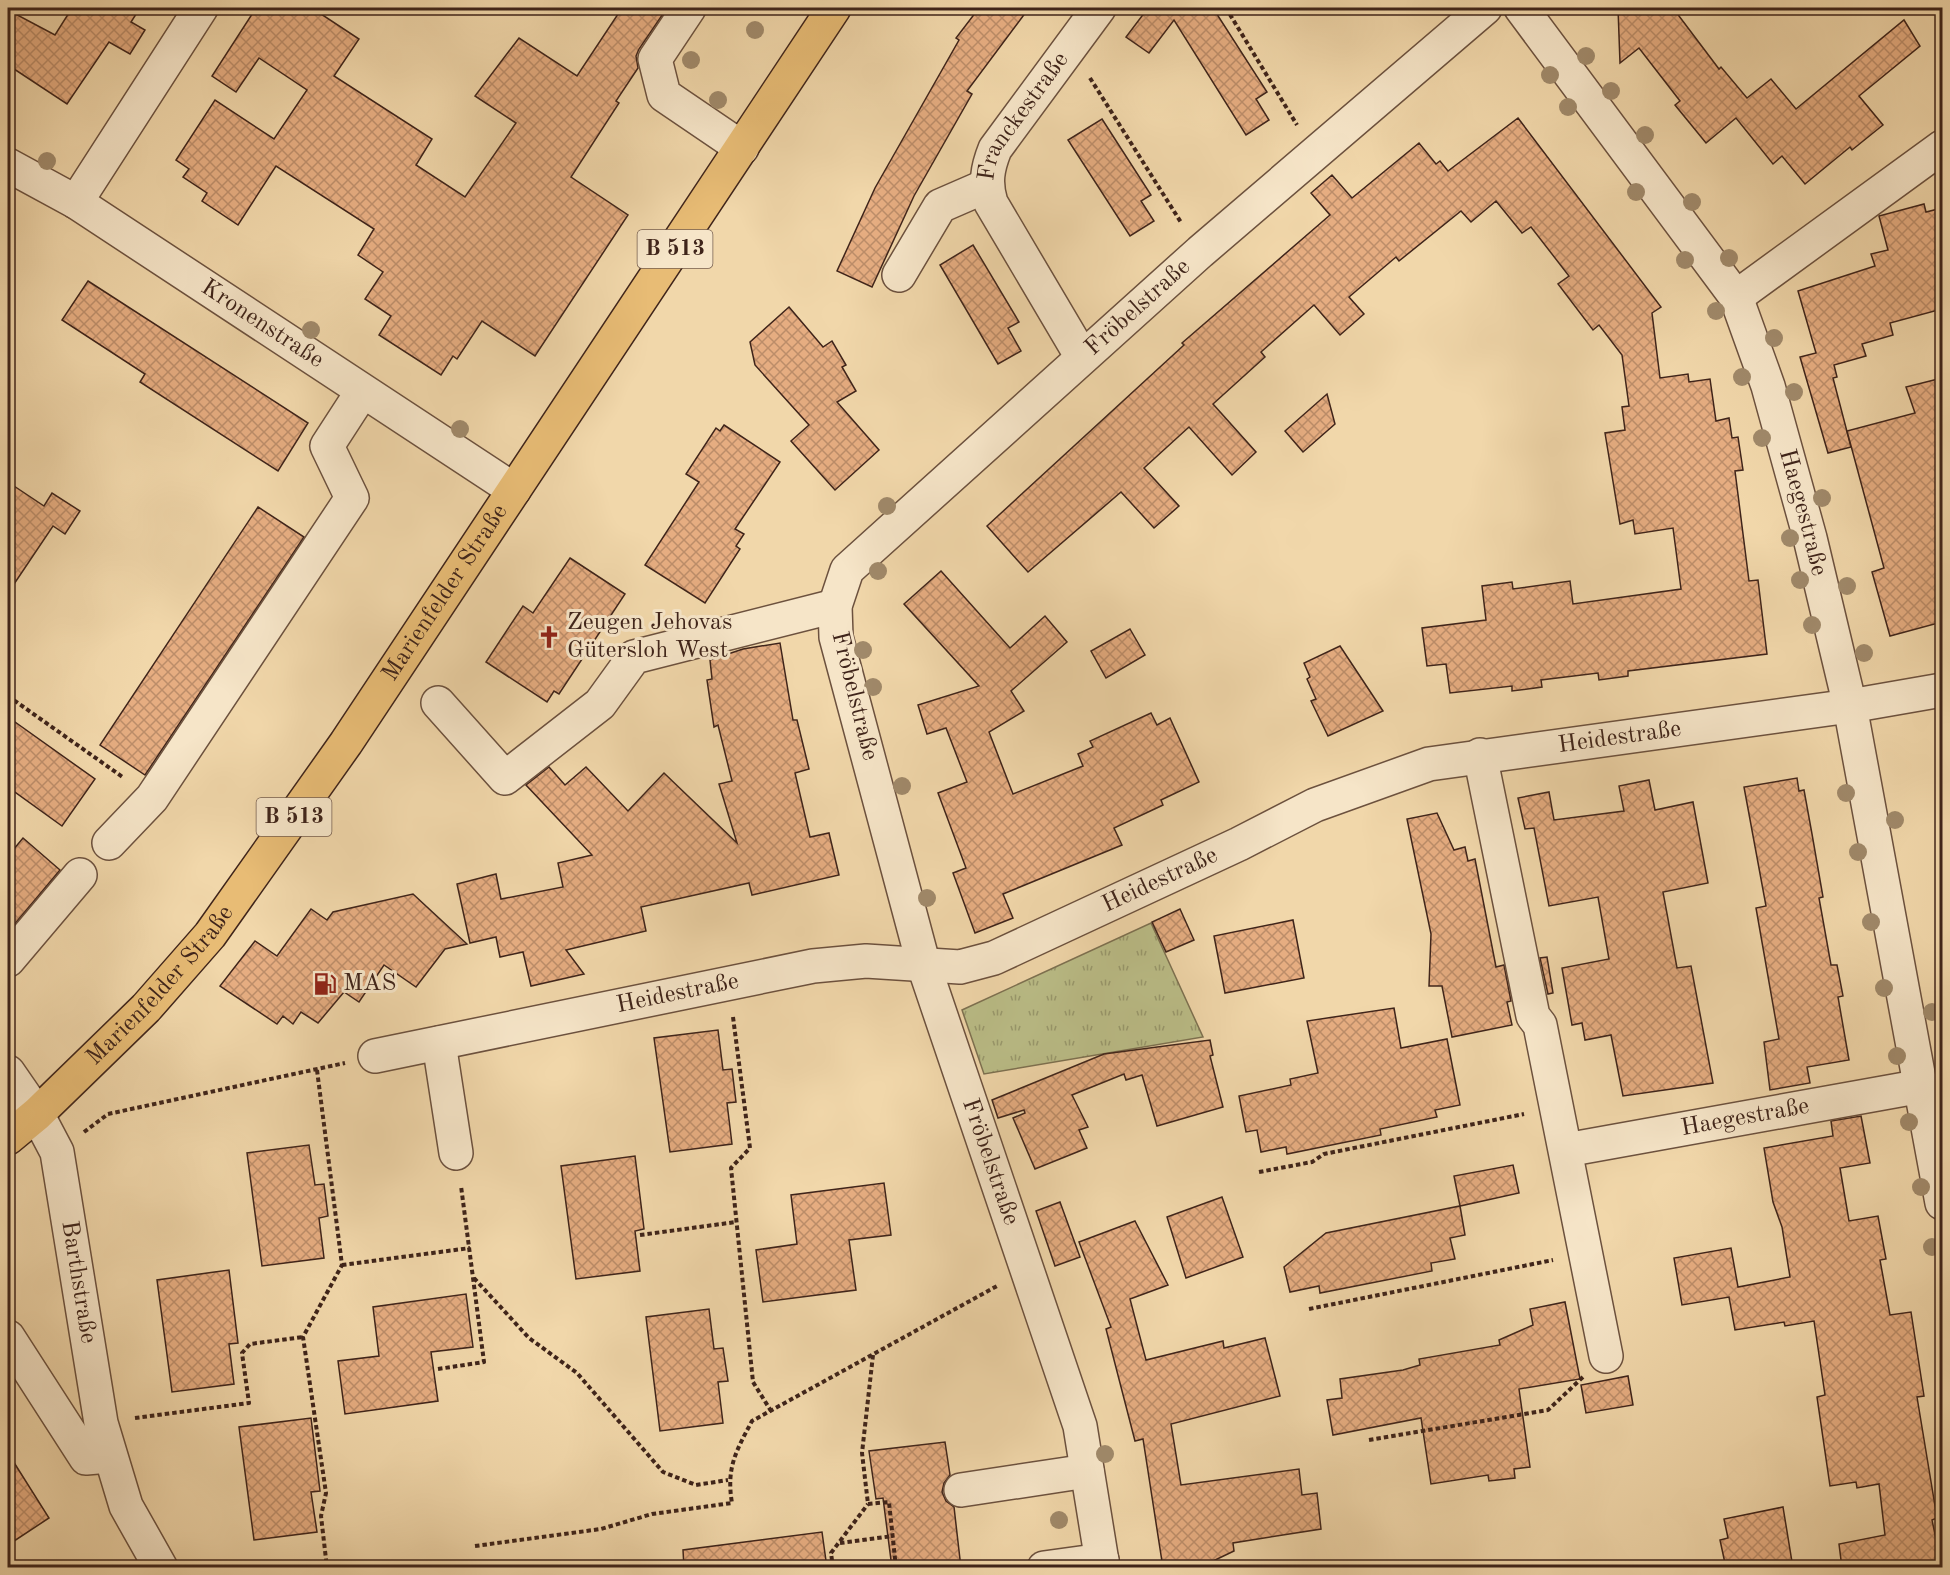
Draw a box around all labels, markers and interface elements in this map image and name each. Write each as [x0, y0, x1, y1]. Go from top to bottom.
street label: Franckestraße [975, 48, 1074, 182]
road number: B 513 [638, 230, 712, 268]
street label: Fröbelstraße [1081, 255, 1195, 361]
street label: Kronenstraße [196, 276, 328, 373]
street label: Haegestraße [1774, 447, 1831, 578]
street label: Marienfelder Straße [378, 500, 513, 686]
place label: Zeugen Jehovas Gütersloh West [567, 611, 732, 663]
church icon: Zeugen Jehovas Gütersloh West [536, 624, 562, 650]
street label: Fröbelstraße [826, 629, 882, 763]
street label: Heidestraße [1556, 717, 1683, 758]
road number: B 513 [256, 798, 332, 836]
street label: Heidestraße [1099, 844, 1222, 918]
street label: Marienfelder Straße [82, 902, 239, 1070]
street label: Heidestraße [614, 970, 741, 1018]
fuel station icon: MAS [312, 971, 338, 997]
place label: MAS [343, 972, 396, 996]
street label: Haegestraße [1679, 1094, 1811, 1141]
street label: Fröbelstraße [957, 1096, 1023, 1228]
street label: Barthstraße [56, 1219, 100, 1345]

